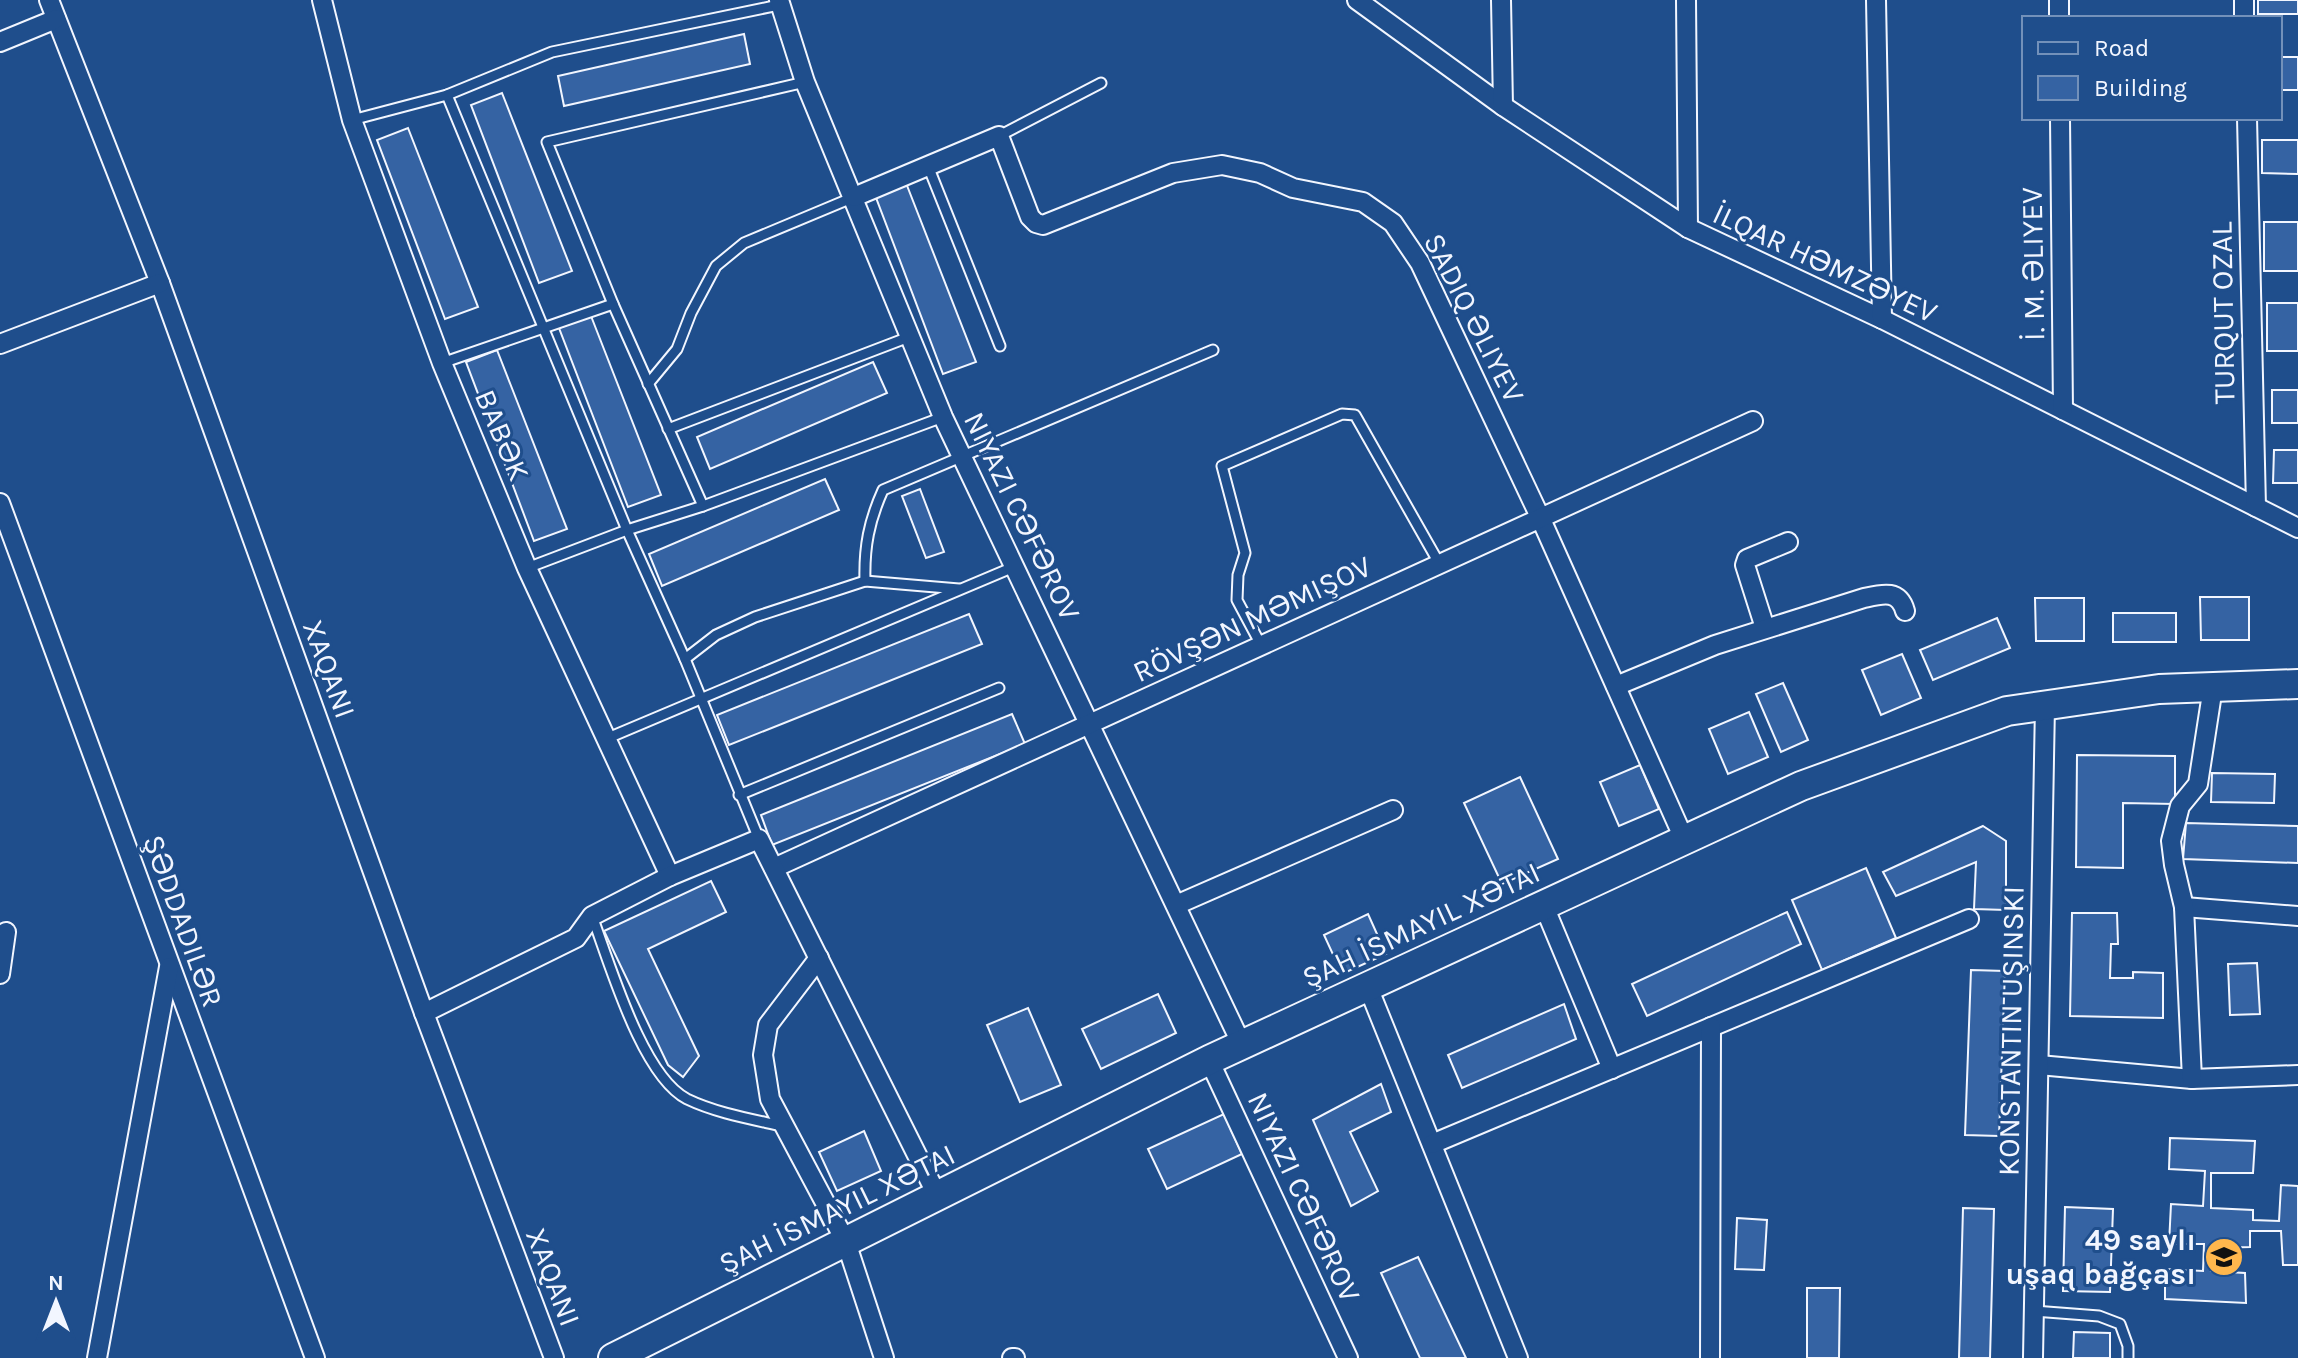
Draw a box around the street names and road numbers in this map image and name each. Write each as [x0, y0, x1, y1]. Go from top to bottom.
street label: İ. M. ƏLIYEV [2014, 187, 2052, 341]
street label: İLQAR HƏMZƏYEV [1707, 195, 1943, 331]
street label: TURQUT OZAL [2203, 221, 2243, 405]
street label: SADIQ ƏLIYEV [1416, 227, 1532, 409]
street label: BABƏK [467, 384, 537, 486]
street label: NIYAZI CƏFƏROV [956, 406, 1088, 626]
street label: RÖVŞƏN MƏMIŞOV [1127, 548, 1377, 690]
street label: XAQANI [295, 615, 363, 723]
street label: ŞƏDDADILƏR [135, 830, 231, 1012]
street label: ŞAH İSMAYIL XƏTAI [1296, 854, 1546, 996]
street label: KONSTANTIN UŞINSKI [1990, 886, 2032, 1176]
street label: NIYAZI CƏFƏROV [1240, 1086, 1368, 1308]
street label: ŞAH İSMAYIL XƏTAI [713, 1136, 961, 1282]
street label: XAQANI [518, 1223, 588, 1331]

